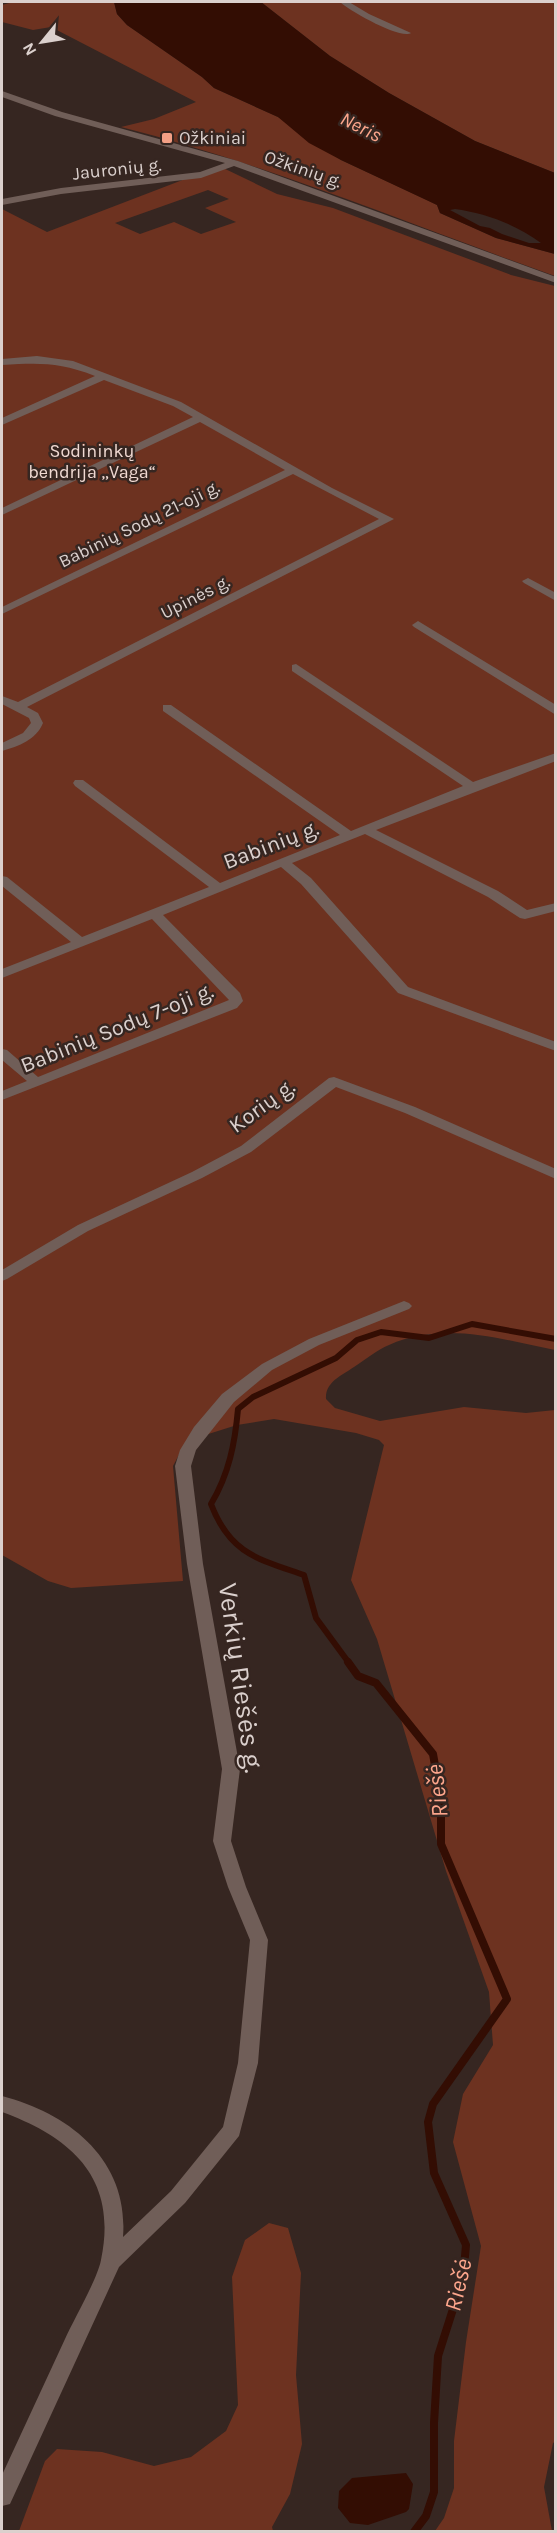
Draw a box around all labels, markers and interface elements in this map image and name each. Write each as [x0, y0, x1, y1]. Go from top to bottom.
north arrow [12, 12, 72, 72]
text: N [18, 40, 41, 59]
water label: Neris [336, 107, 386, 147]
place label: Ožkiniai [179, 127, 246, 149]
marker: Ožkiniai [160, 131, 174, 145]
street label: Ožkinių g. [261, 146, 345, 192]
street label: Jauronių g. [71, 153, 163, 185]
park label: Sodininkų bendrija „Vaga“ [28, 440, 156, 483]
street label: Babinių Sodų 21-oji g. [55, 475, 223, 573]
street label: Upinės g. [157, 570, 233, 624]
street label: Babinių g. [220, 815, 322, 875]
street label: Babinių Sodų 7-oji g. [17, 977, 217, 1079]
street label: Korių g. [224, 1073, 300, 1138]
street label: Verkių Riešės g. [212, 1581, 270, 1775]
water label: Riešė [420, 1763, 454, 1819]
water label: Riešė [438, 2256, 478, 2314]

